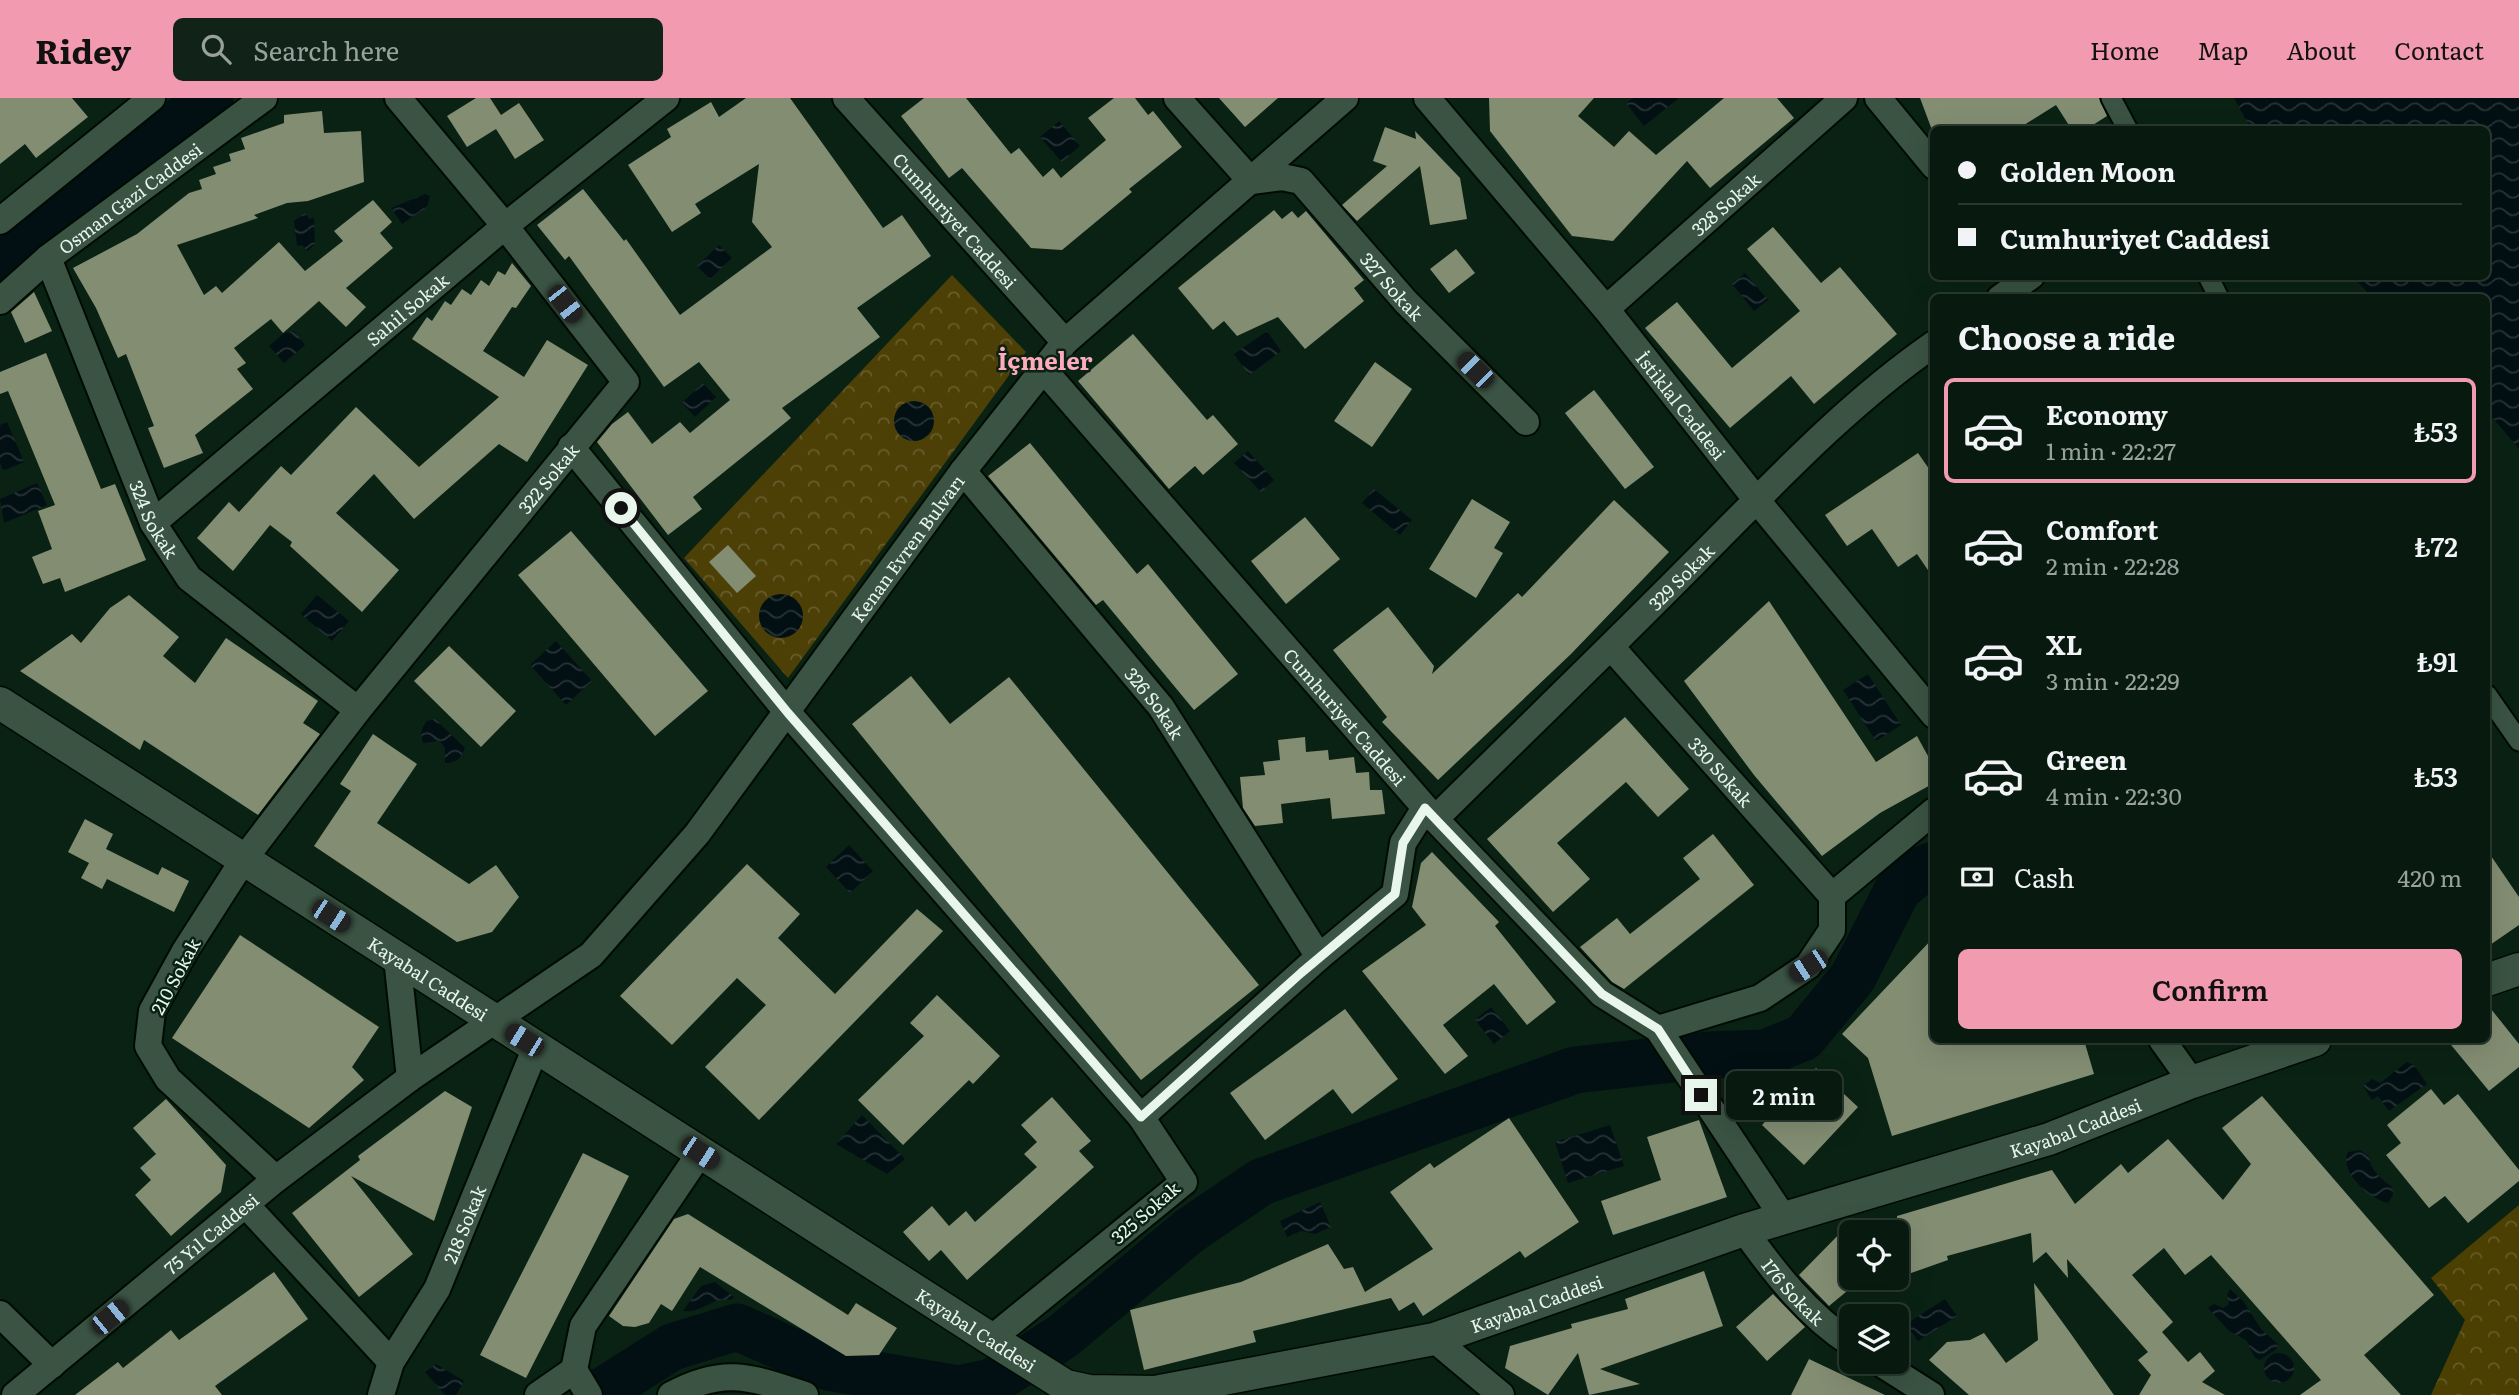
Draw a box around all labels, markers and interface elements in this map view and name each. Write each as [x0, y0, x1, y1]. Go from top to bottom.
search box [173, 18, 663, 81]
text: Ridey [35, 25, 131, 74]
icon: search [197, 30, 235, 68]
text: Search here [253, 30, 399, 69]
text: Home [2090, 32, 2159, 67]
text: Map [2197, 32, 2248, 67]
text: About [2286, 32, 2356, 67]
text: Contact [2394, 32, 2484, 67]
street label: Osman Gazi Caddesi [52, 135, 207, 260]
street label: Cumhuriyet Caddesi [887, 146, 1024, 294]
text: Golden Moon [2000, 151, 2176, 190]
street label: 328 Sokak [1684, 165, 1766, 242]
text: Cumhuriyet Caddesi [2000, 218, 2270, 257]
street label: 327 Sokak [1355, 246, 1431, 327]
street label: Sahil Sokak [360, 266, 455, 352]
car [544, 281, 587, 327]
text: Choose a ride [1958, 312, 2175, 360]
district label: İçmeler [997, 342, 1093, 377]
street label: İstiklal Caddesi [1630, 345, 1733, 465]
car [1453, 348, 1498, 392]
text: Economy [2046, 394, 2168, 433]
icon: car [1962, 399, 2025, 462]
text: ₺53 [2414, 411, 2458, 450]
text: 1 min · 22:27 [2046, 433, 2176, 467]
street label: 322 Sokak [511, 436, 585, 519]
street label: Kenan Evren Bulvarı [843, 468, 970, 627]
street label: 324 Sokak [124, 476, 186, 564]
route start [605, 492, 637, 524]
text: Comfort [2046, 509, 2158, 548]
icon: car [1962, 514, 2025, 577]
text: ₺72 [2414, 526, 2458, 565]
street label: 329 Sokak [1641, 537, 1720, 616]
text: 2 min · 22:28 [2046, 548, 2179, 582]
text: XL [2046, 624, 2083, 663]
icon: car [1962, 629, 2025, 692]
text: ₺91 [2416, 641, 2458, 680]
street label: Cumhuriyet Caddesi [1278, 642, 1413, 791]
street label: 326 Sokak [1119, 661, 1192, 745]
text: 3 min · 22:29 [2046, 663, 2180, 697]
street label: 330 Sokak [1683, 730, 1760, 813]
text: Green [2046, 739, 2127, 778]
icon: car [1962, 744, 2025, 807]
text: ₺53 [2414, 756, 2458, 795]
text: 4 min · 22:30 [2046, 778, 2182, 812]
text: Cash [2014, 857, 2075, 896]
icon: cash [1958, 858, 1996, 896]
text: 420 m [2397, 860, 2462, 894]
car [308, 896, 355, 936]
street label: Kayabal Caddesi [363, 929, 494, 1027]
street label: 210 Sokak [144, 932, 207, 1019]
car [1785, 946, 1832, 986]
button: Confirm [1958, 949, 2462, 1029]
car [501, 1020, 548, 1060]
callout: 2 min [1726, 1070, 1841, 1119]
text: 2 min [1752, 1078, 1816, 1112]
route end [1685, 1079, 1717, 1111]
street label: Kayabal Caddesi [2006, 1090, 2145, 1164]
car [677, 1133, 724, 1173]
street label: 325 Sokak [1105, 1174, 1186, 1250]
street label: 218 Sokak [435, 1180, 492, 1267]
street label: 75 Yıl Caddesi [158, 1186, 264, 1280]
map controls [1839, 1220, 1909, 1374]
button: locate [1839, 1220, 1909, 1290]
street label: 176 Sokak [1756, 1252, 1832, 1332]
street label: Kayabal Caddesi [1466, 1267, 1606, 1339]
street label: Kayabal Caddesi [911, 1281, 1042, 1378]
car [88, 1296, 133, 1338]
button: layers [1839, 1304, 1909, 1374]

